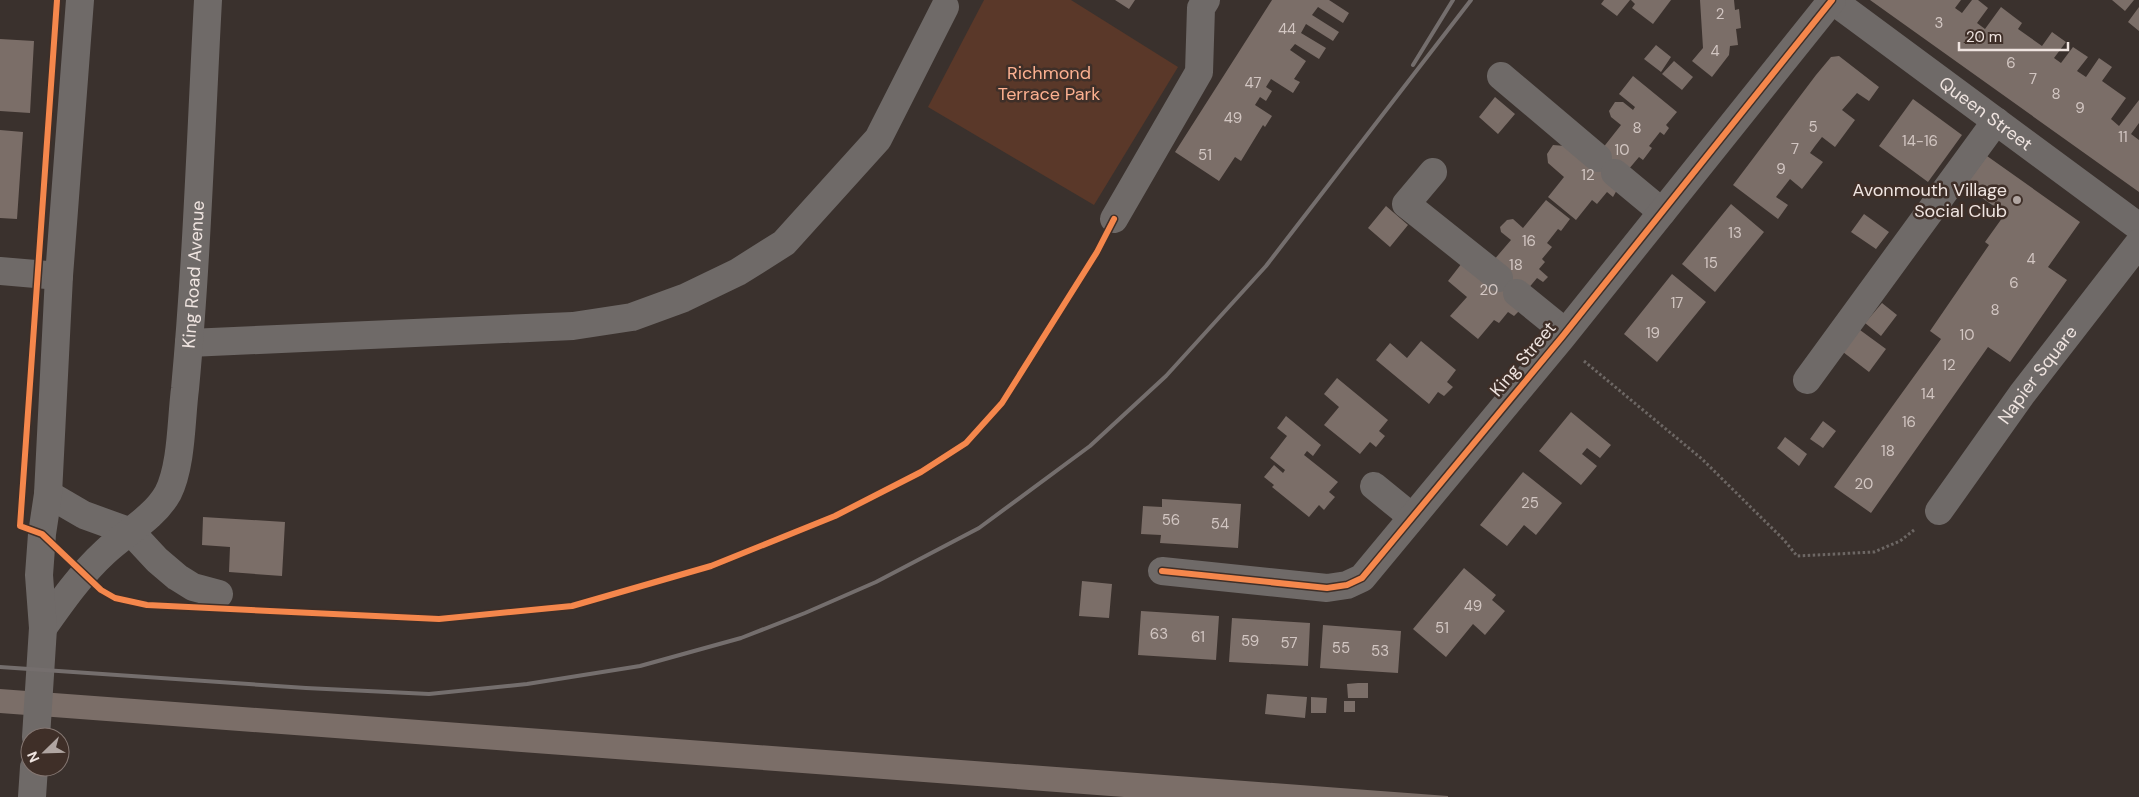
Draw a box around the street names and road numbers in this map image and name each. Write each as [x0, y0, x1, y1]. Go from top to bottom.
street label: Queen Street [1934, 71, 2037, 156]
street label: King Road Avenue [177, 200, 210, 349]
street label: King Street [1485, 316, 1561, 402]
street label: Napier Square [1992, 321, 2083, 429]

